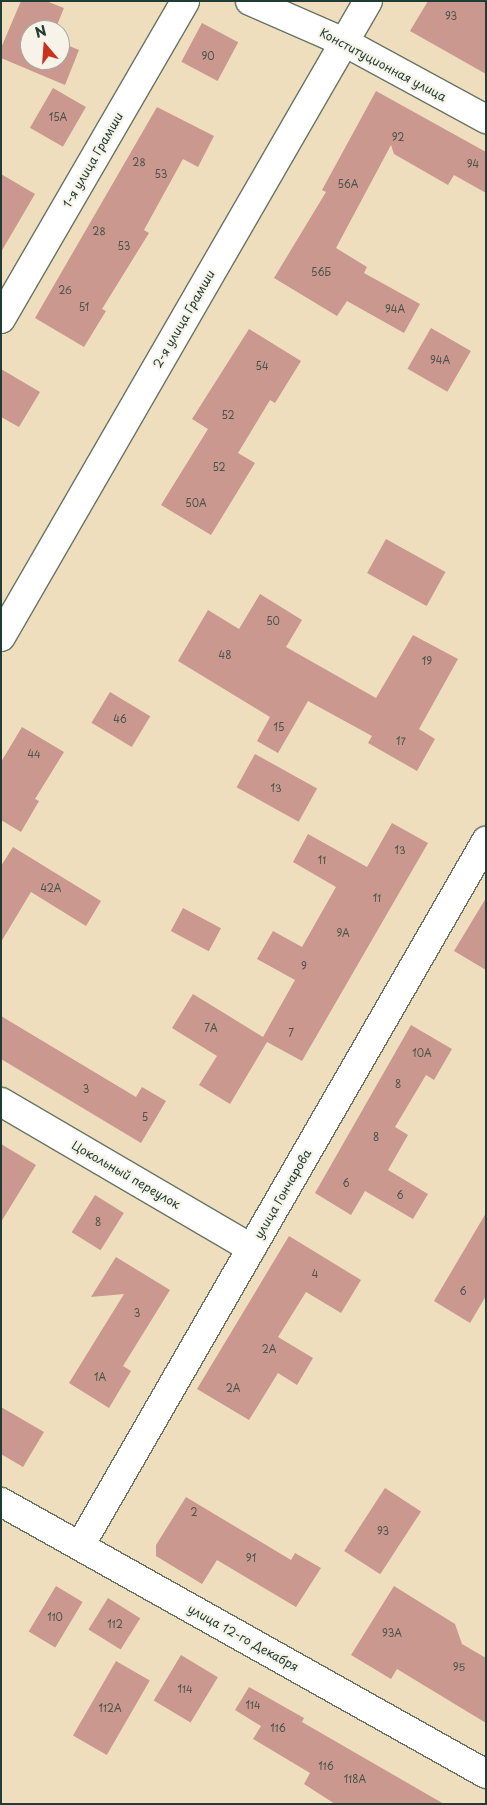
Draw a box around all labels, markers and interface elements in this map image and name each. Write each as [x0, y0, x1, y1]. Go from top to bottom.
house number: 93 [445, 10, 457, 22]
north arrow [20, 20, 70, 70]
text: N [32, 20, 49, 43]
street label: Конституционная улица [317, 25, 449, 105]
house number: 90 [201, 50, 215, 62]
street label: 1-я улица Грамши [60, 109, 126, 211]
house number: 15А [49, 111, 67, 123]
house number: 92 [392, 131, 404, 143]
house number: 28 [132, 156, 146, 168]
house number: 94 [467, 158, 479, 170]
house number: 53 [155, 168, 167, 180]
house number: 56А [337, 178, 359, 190]
house number: 28 [92, 225, 106, 237]
house number: 53 [118, 240, 130, 252]
house number: 56Б [311, 266, 331, 278]
street label: 2-я улица Грамши [150, 267, 218, 371]
house number: 26 [58, 284, 72, 296]
house number: 51 [79, 301, 89, 313]
house number: 94А [385, 303, 405, 315]
house number: 94А [430, 354, 450, 366]
house number: 54 [255, 360, 269, 372]
house number: 52 [221, 409, 235, 421]
house number: 52 [212, 461, 226, 473]
house number: 50А [185, 497, 207, 509]
house number: 50 [266, 615, 280, 627]
house number: 48 [219, 649, 231, 661]
house number: 19 [422, 655, 432, 667]
house number: 46 [113, 713, 127, 725]
house number: 15 [274, 721, 284, 733]
house number: 17 [396, 735, 406, 747]
house number: 44 [27, 748, 41, 760]
house number: 13 [270, 782, 282, 794]
house number: 13 [394, 844, 406, 856]
house number: 11 [318, 854, 326, 866]
house number: 42А [41, 882, 61, 894]
house number: 11 [373, 892, 381, 904]
house number: 9А [336, 927, 350, 939]
house number: 9 [301, 960, 307, 972]
house number: 7А [204, 1022, 218, 1034]
house number: 7 [288, 1027, 294, 1039]
house number: 10А [412, 1047, 432, 1059]
house number: 8 [395, 1078, 401, 1090]
house number: 3 [83, 1083, 89, 1095]
house number: 5 [142, 1111, 148, 1123]
house number: 8 [373, 1131, 379, 1143]
street label: Цокольный переулок [69, 1138, 183, 1212]
street label: улица Гончарова [251, 1147, 315, 1241]
house number: 6 [342, 1177, 350, 1189]
house number: 6 [396, 1189, 404, 1201]
house number: 8 [95, 1216, 101, 1228]
house number: 4 [312, 1268, 318, 1280]
house number: 6 [459, 1285, 467, 1297]
house number: 3 [134, 1307, 140, 1319]
house number: 2А [262, 1343, 276, 1355]
house number: 1А [94, 1371, 106, 1383]
house number: 2А [226, 1382, 240, 1394]
house number: 2 [190, 1506, 198, 1518]
house number: 93 [377, 1525, 389, 1537]
house number: 91 [246, 1552, 256, 1564]
street label: улица 12-го Декабря [185, 1601, 301, 1675]
house number: 110 [47, 1611, 63, 1623]
house number: 112 [107, 1618, 123, 1630]
house number: 93А [382, 1627, 402, 1639]
house number: 95 [453, 1661, 465, 1673]
house number: 114 [178, 1683, 192, 1695]
house number: 114 [246, 1699, 260, 1711]
house number: 112А [98, 1702, 122, 1714]
house number: 116 [270, 1722, 286, 1734]
house number: 116 [318, 1760, 334, 1772]
house number: 118А [344, 1773, 366, 1785]

